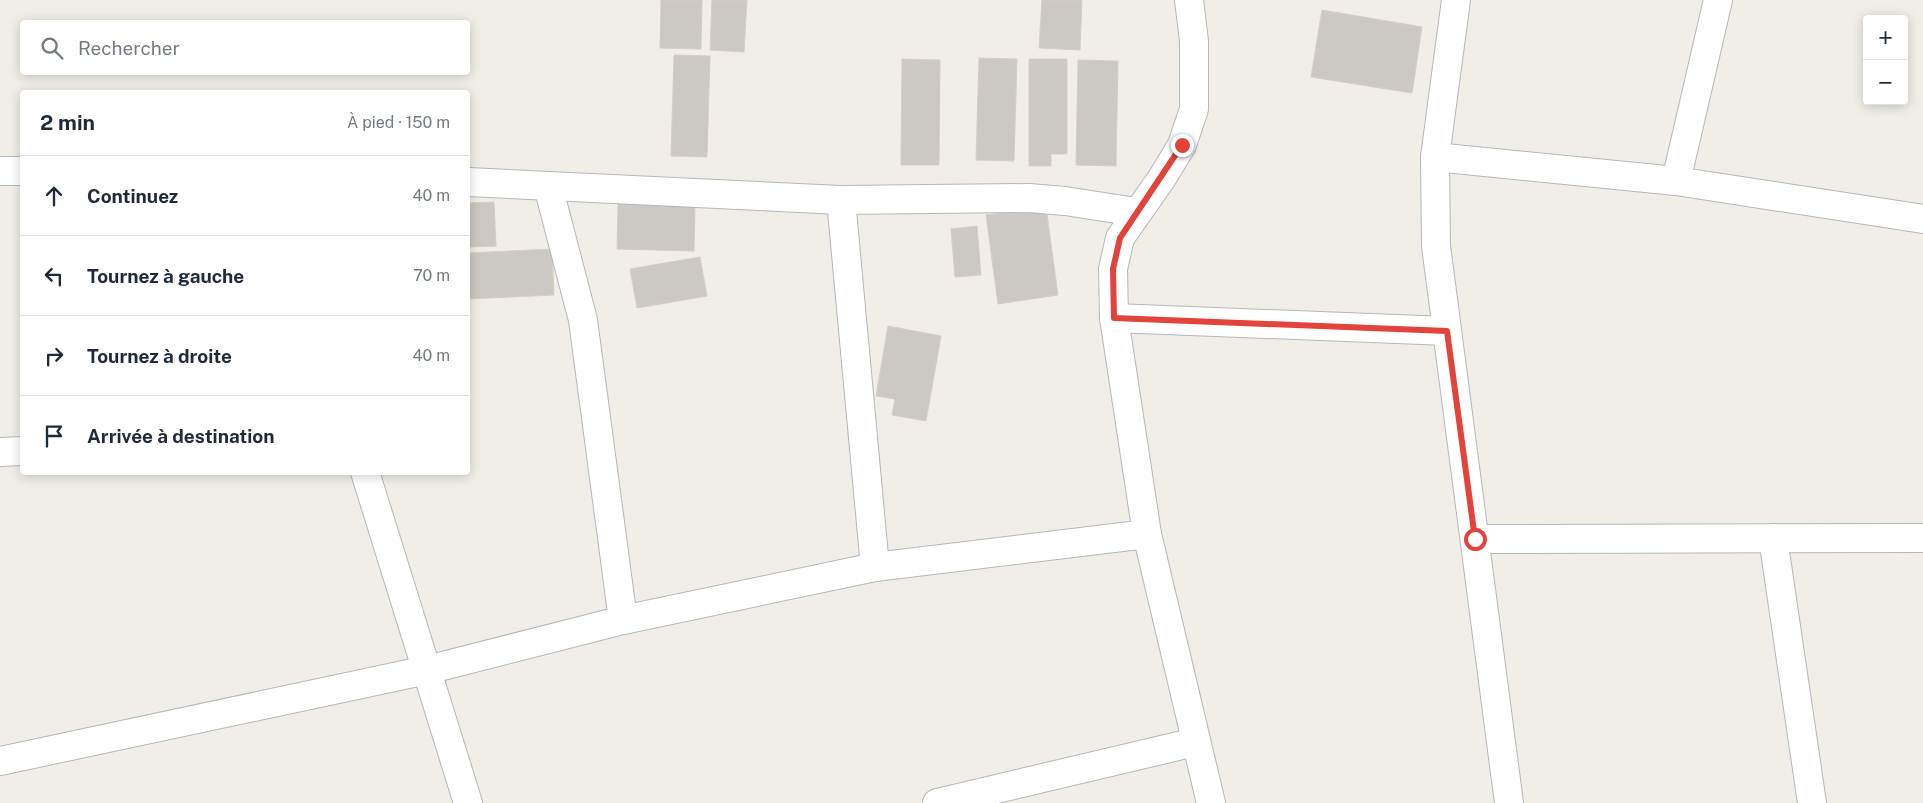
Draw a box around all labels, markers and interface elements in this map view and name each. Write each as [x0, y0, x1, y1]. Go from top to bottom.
map controls [1863, 15, 1908, 105]
button: + [1863, 15, 1908, 60]
search box [20, 20, 470, 75]
icon: search [38, 34, 66, 62]
text: Rechercher [78, 37, 180, 59]
button: − [1863, 60, 1908, 105]
text: 2 min [40, 110, 95, 135]
text: À pied · 150 m [347, 113, 450, 132]
route end [1171, 134, 1194, 157]
icon: ahead [40, 182, 68, 210]
text: Continuez [87, 185, 178, 207]
text: 40 m [412, 186, 450, 205]
icon: left [40, 262, 68, 290]
text: Tournez à gauche [87, 265, 244, 287]
text: 70 m [413, 266, 450, 285]
icon: right [40, 342, 68, 370]
text: Tournez à droite [87, 345, 232, 367]
text: 40 m [412, 346, 450, 365]
icon: arrive [40, 422, 68, 450]
text: Arrivée à destination [87, 425, 275, 447]
route start [1464, 528, 1487, 551]

